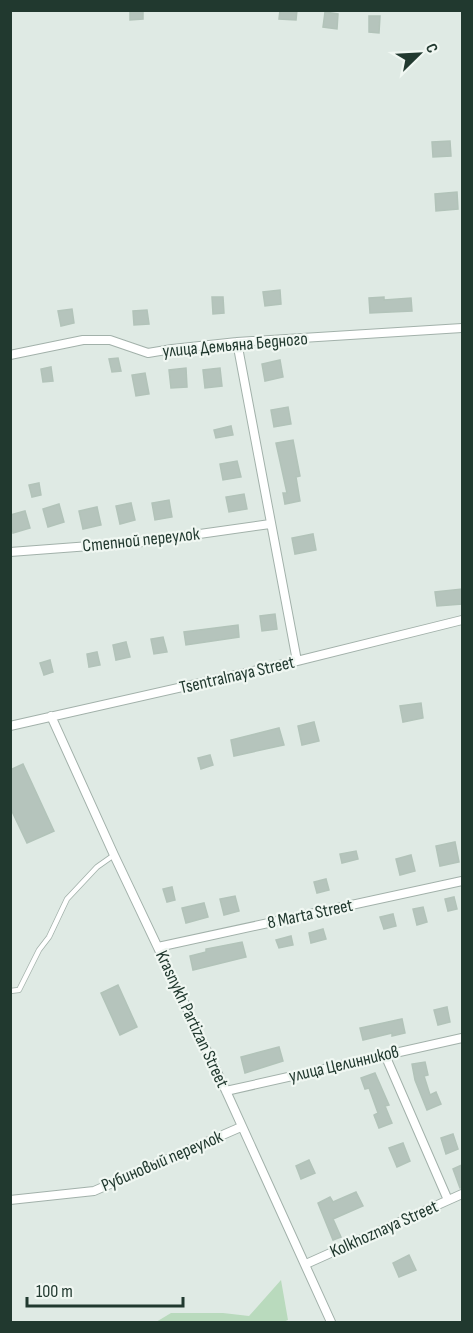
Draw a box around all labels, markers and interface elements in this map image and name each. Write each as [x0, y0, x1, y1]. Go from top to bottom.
north arrow [389, 24, 449, 84]
text: С [421, 41, 442, 56]
street label: улица Демьяна Бедного [161, 328, 309, 362]
street label: Степной переулок [81, 523, 201, 557]
street label: Tsentralnaya Street [177, 651, 297, 698]
street label: 8 Marta Street [265, 895, 355, 933]
street label: Krasnykh Partizan Street [151, 947, 233, 1091]
street label: улица Целинников [287, 1041, 401, 1087]
street label: Рубиновый переулок [98, 1126, 226, 1196]
street label: Kolkhoznaya Street [327, 1196, 442, 1262]
scale bar [27, 1270, 183, 1308]
text: 100 m [36, 1281, 73, 1302]

